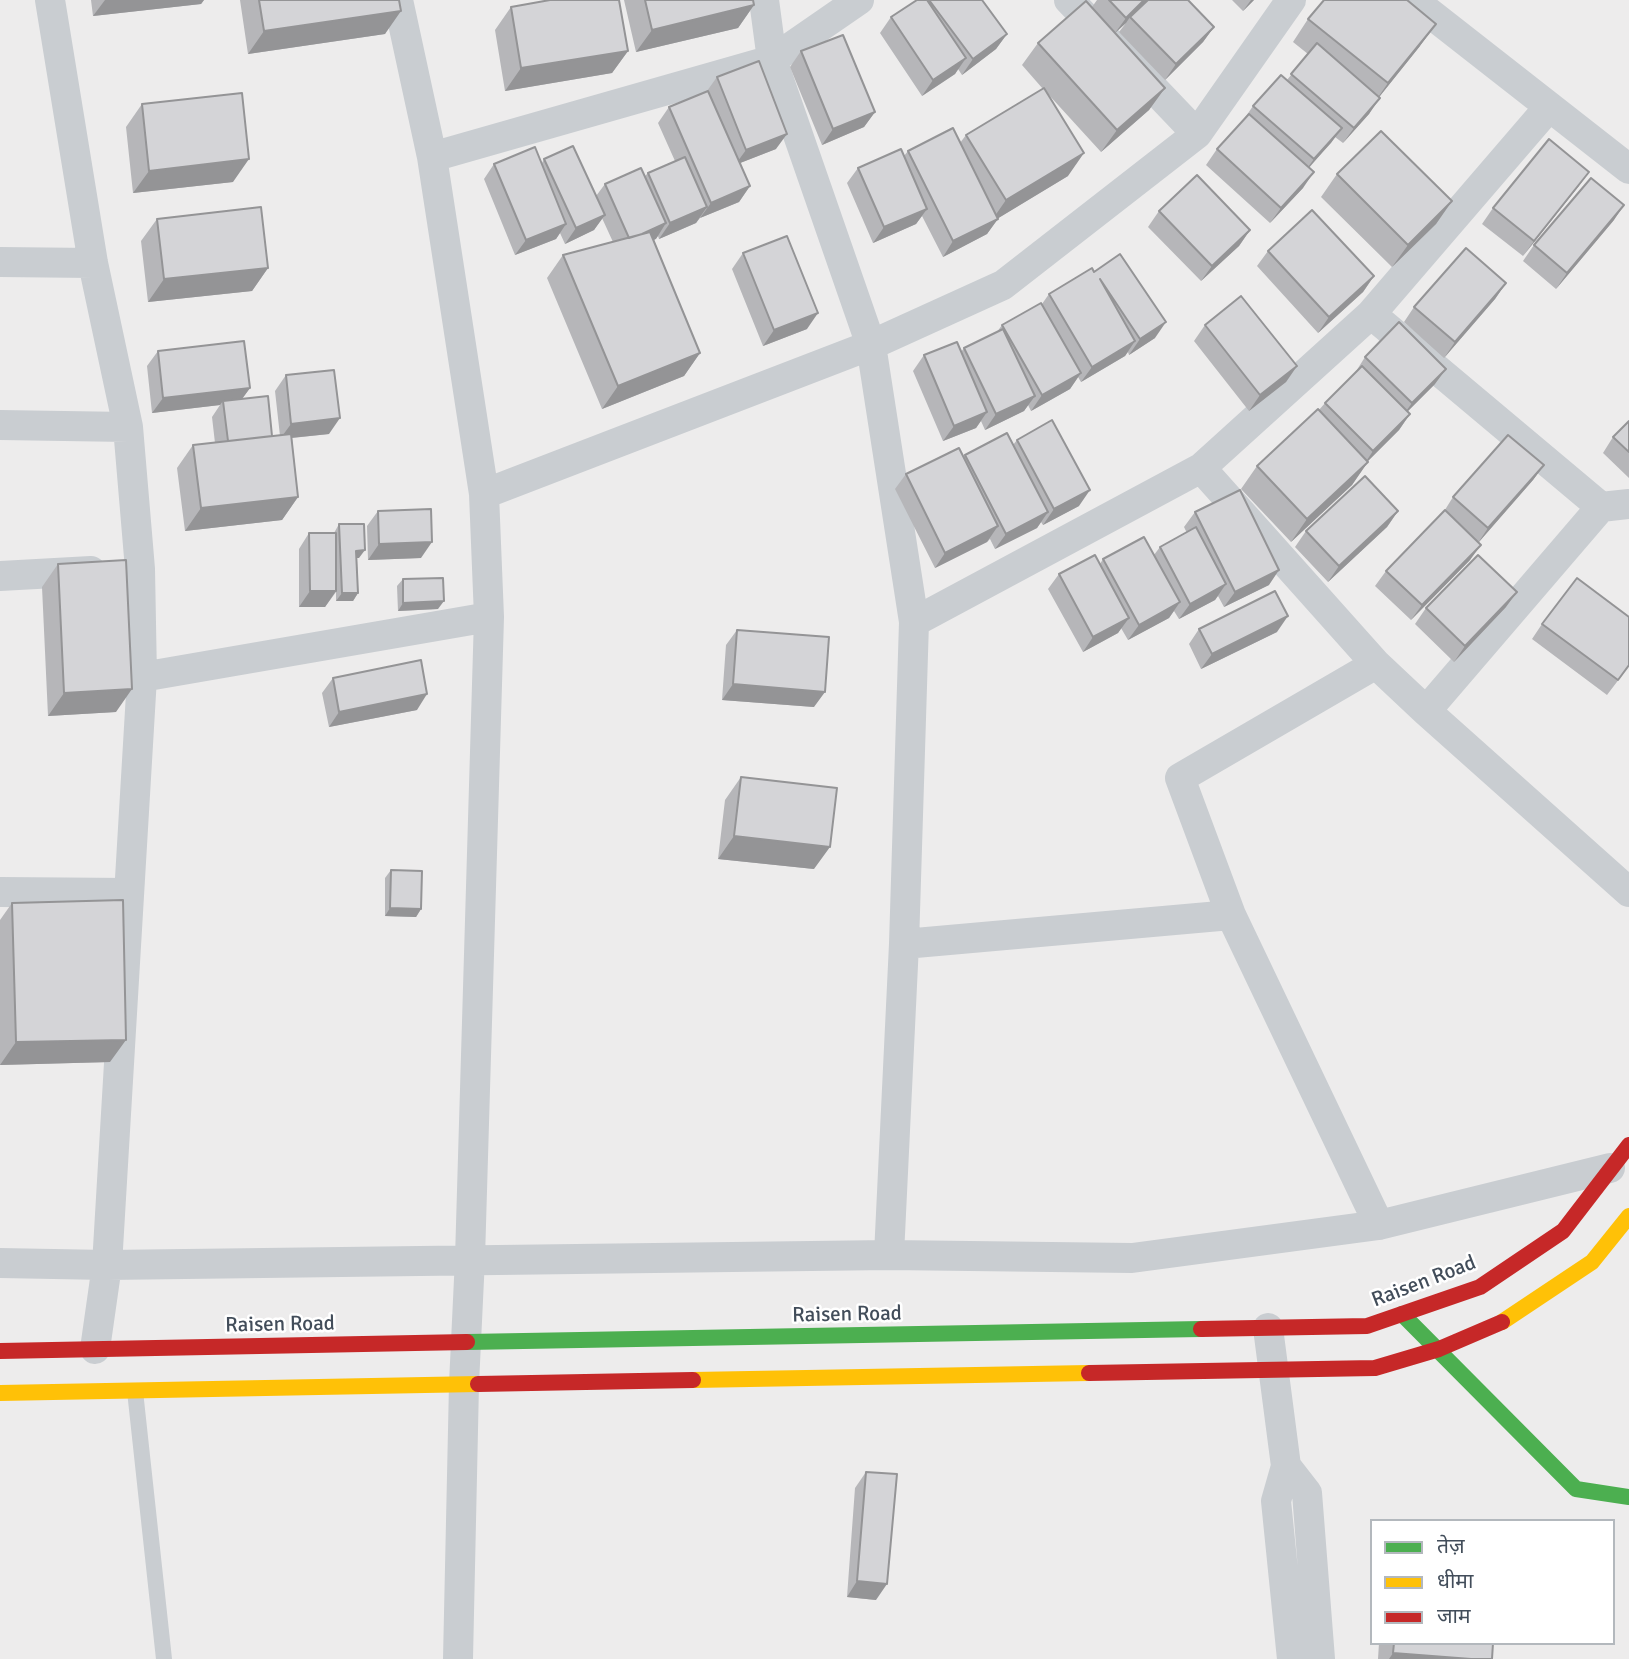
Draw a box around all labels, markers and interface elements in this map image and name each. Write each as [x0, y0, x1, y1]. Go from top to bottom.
street label: Raisen Road [1368, 1251, 1480, 1313]
street label: Raisen Road [792, 1301, 902, 1329]
street label: Raisen Road [225, 1311, 335, 1339]
legend [1370, 1519, 1615, 1645]
text: तेज़ [1437, 1533, 1465, 1559]
text: धीमा [1437, 1568, 1473, 1594]
text: जाम [1437, 1603, 1471, 1629]

